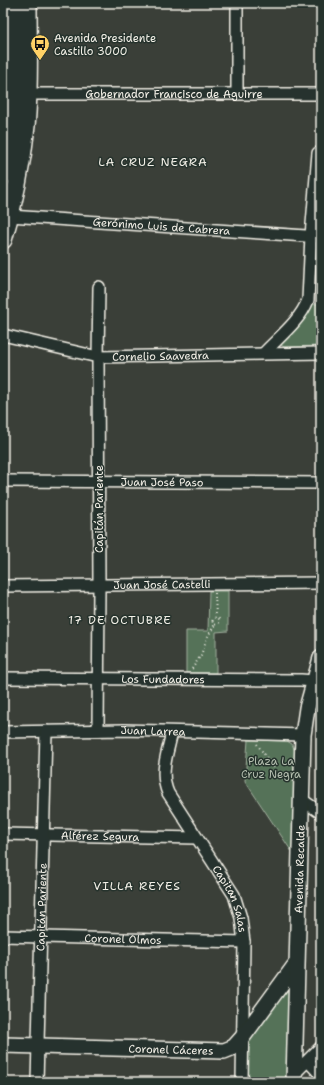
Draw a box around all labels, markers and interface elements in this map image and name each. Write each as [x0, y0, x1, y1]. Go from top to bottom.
place label: Avenida Presidente Castillo 3000 [54, 31, 156, 59]
bus stop icon: Avenida Presidente Castillo 3000 [29, 33, 51, 61]
street label: Gobernador Francisco de Aguirre [85, 87, 263, 102]
district label: LA CRUZ NEGRA [98, 154, 208, 170]
street label: Gerónimo Luis de Cabrera [92, 215, 231, 239]
street label: Cornelio Saavedra [112, 348, 209, 365]
street label: Capitán Pariente [92, 465, 107, 553]
street label: Juan José Paso [120, 475, 204, 490]
street label: Juan José Castelli [113, 577, 211, 593]
district label: 17 DE OCTUBRE [68, 612, 172, 628]
street label: Los Fundadores [121, 672, 205, 687]
street label: Juan Larrea [120, 723, 186, 740]
park label: Plaza La Cruz Negra [241, 754, 301, 782]
street label: Avenida Recalde [291, 825, 309, 914]
street label: Alférez Segura [61, 828, 139, 845]
street label: Capitan Salas [209, 862, 250, 933]
street label: Capitán Pariente [33, 863, 51, 951]
district label: VILLA REYES [93, 878, 181, 894]
street label: Coronel Olmos [84, 931, 162, 948]
street label: Coronel Cáceres [128, 1041, 214, 1059]

